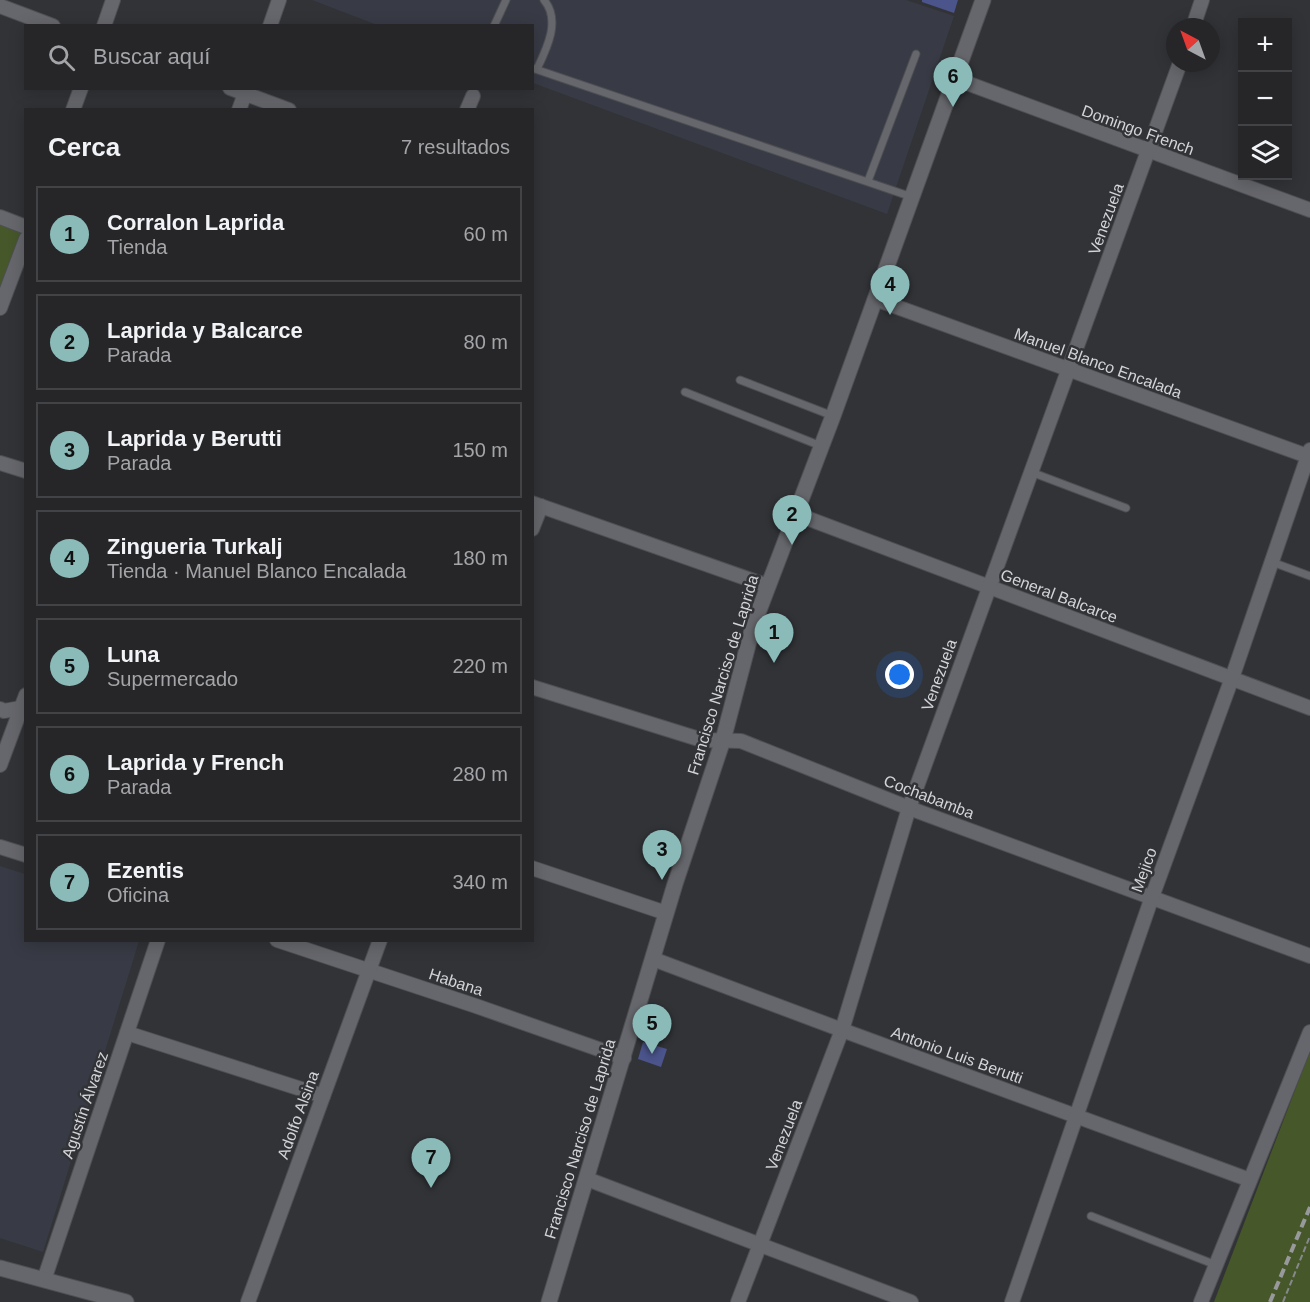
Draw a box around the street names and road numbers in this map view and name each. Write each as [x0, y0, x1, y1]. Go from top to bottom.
street label: Domingo French [1080, 102, 1196, 158]
street label: Venezuela [1085, 181, 1127, 257]
street label: Manuel Blanco Encalada [1012, 325, 1184, 401]
street label: General Balcarce [998, 566, 1120, 626]
street label: Francisco Narciso de Laprida [684, 573, 762, 777]
street label: Venezuela [918, 637, 960, 713]
street label: Cochabamba [882, 772, 977, 822]
street label: Mejico [1128, 845, 1160, 895]
street label: Habana [427, 965, 485, 999]
street label: Antonio Luis Berutti [889, 1023, 1025, 1087]
street label: Francisco Narciso de Laprida [541, 1037, 619, 1241]
street label: Agustín Álvarez [58, 1049, 111, 1161]
street label: Adolfo Alsina [274, 1069, 322, 1161]
street label: Venezuela [763, 1097, 805, 1173]

